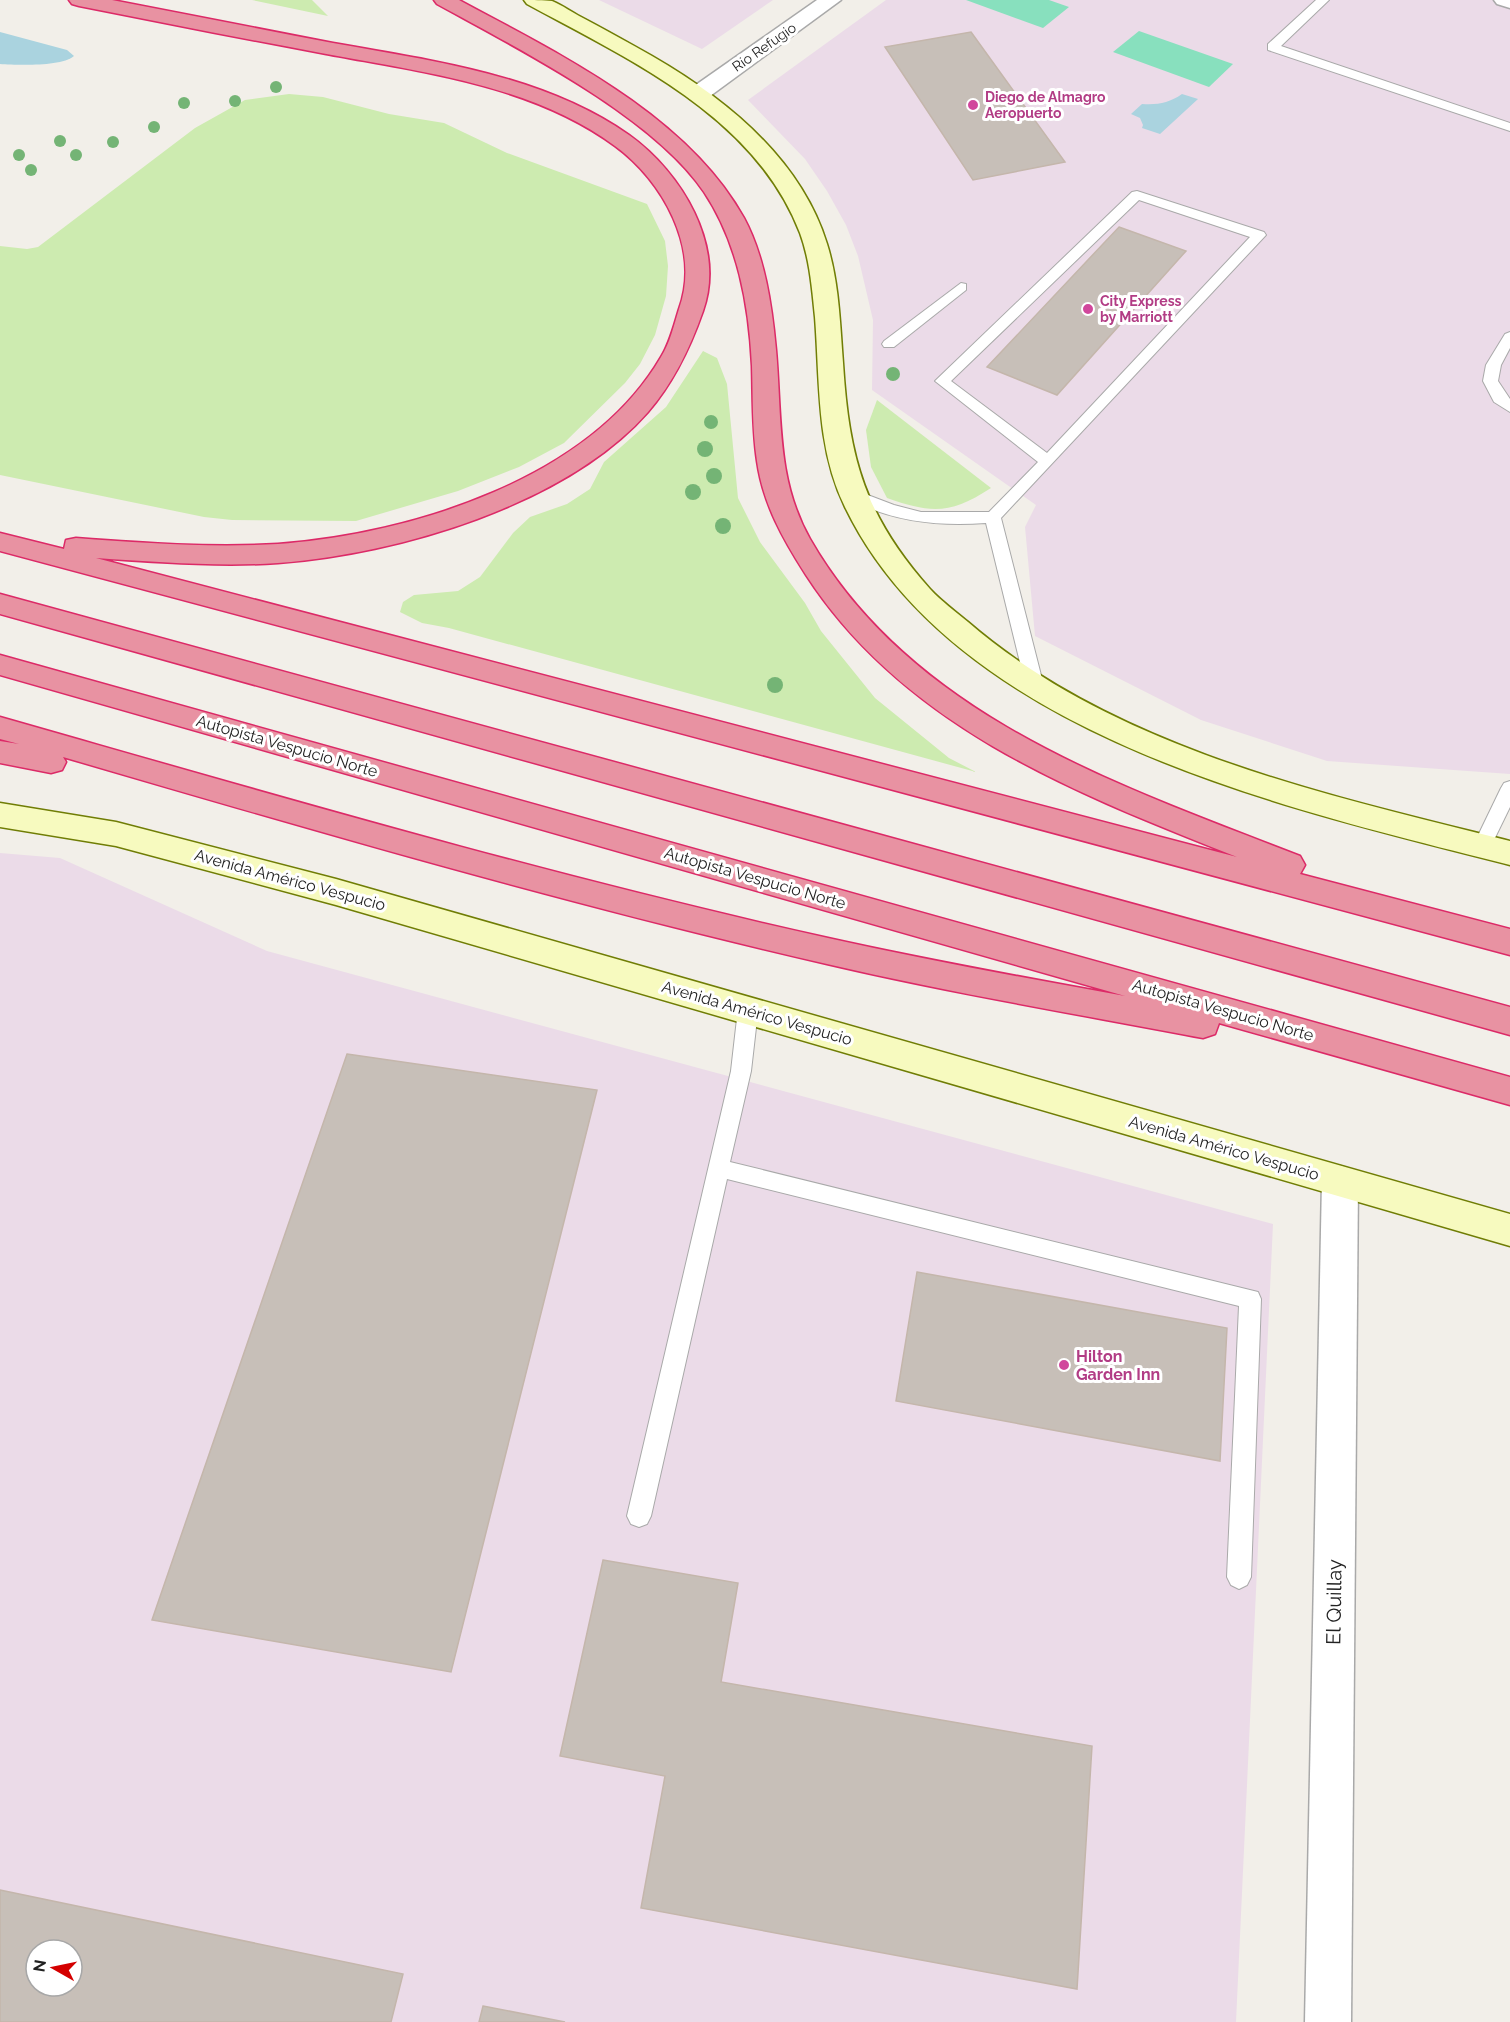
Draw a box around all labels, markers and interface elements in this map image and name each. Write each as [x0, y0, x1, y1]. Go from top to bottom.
street label: Río Refugio [729, 19, 799, 75]
place label: Diego de Almagro Aeropuerto [985, 89, 1106, 121]
marker: Diego de Almagro Aeropuerto [966, 98, 980, 112]
place label: City Express by Marriott [1100, 293, 1182, 325]
marker: City Express by Marriott [1081, 302, 1095, 316]
street label: Autopista Vespucio Norte [194, 711, 380, 781]
street label: Autopista Vespucio Norte [662, 843, 848, 913]
street label: Avenida Américo Vespucio [192, 845, 388, 915]
street label: Autopista Vespucio Norte [1130, 975, 1316, 1045]
street label: Avenida Américo Vespucio [660, 977, 854, 1049]
street label: Avenida Américo Vespucio [1127, 1112, 1321, 1184]
place label: Hilton Garden Inn [1076, 1347, 1160, 1384]
marker: Hilton Garden Inn [1057, 1358, 1071, 1372]
street label: El Quillay [1321, 1559, 1347, 1645]
north arrow [24, 1938, 84, 1998]
text: N [29, 1958, 50, 1973]

